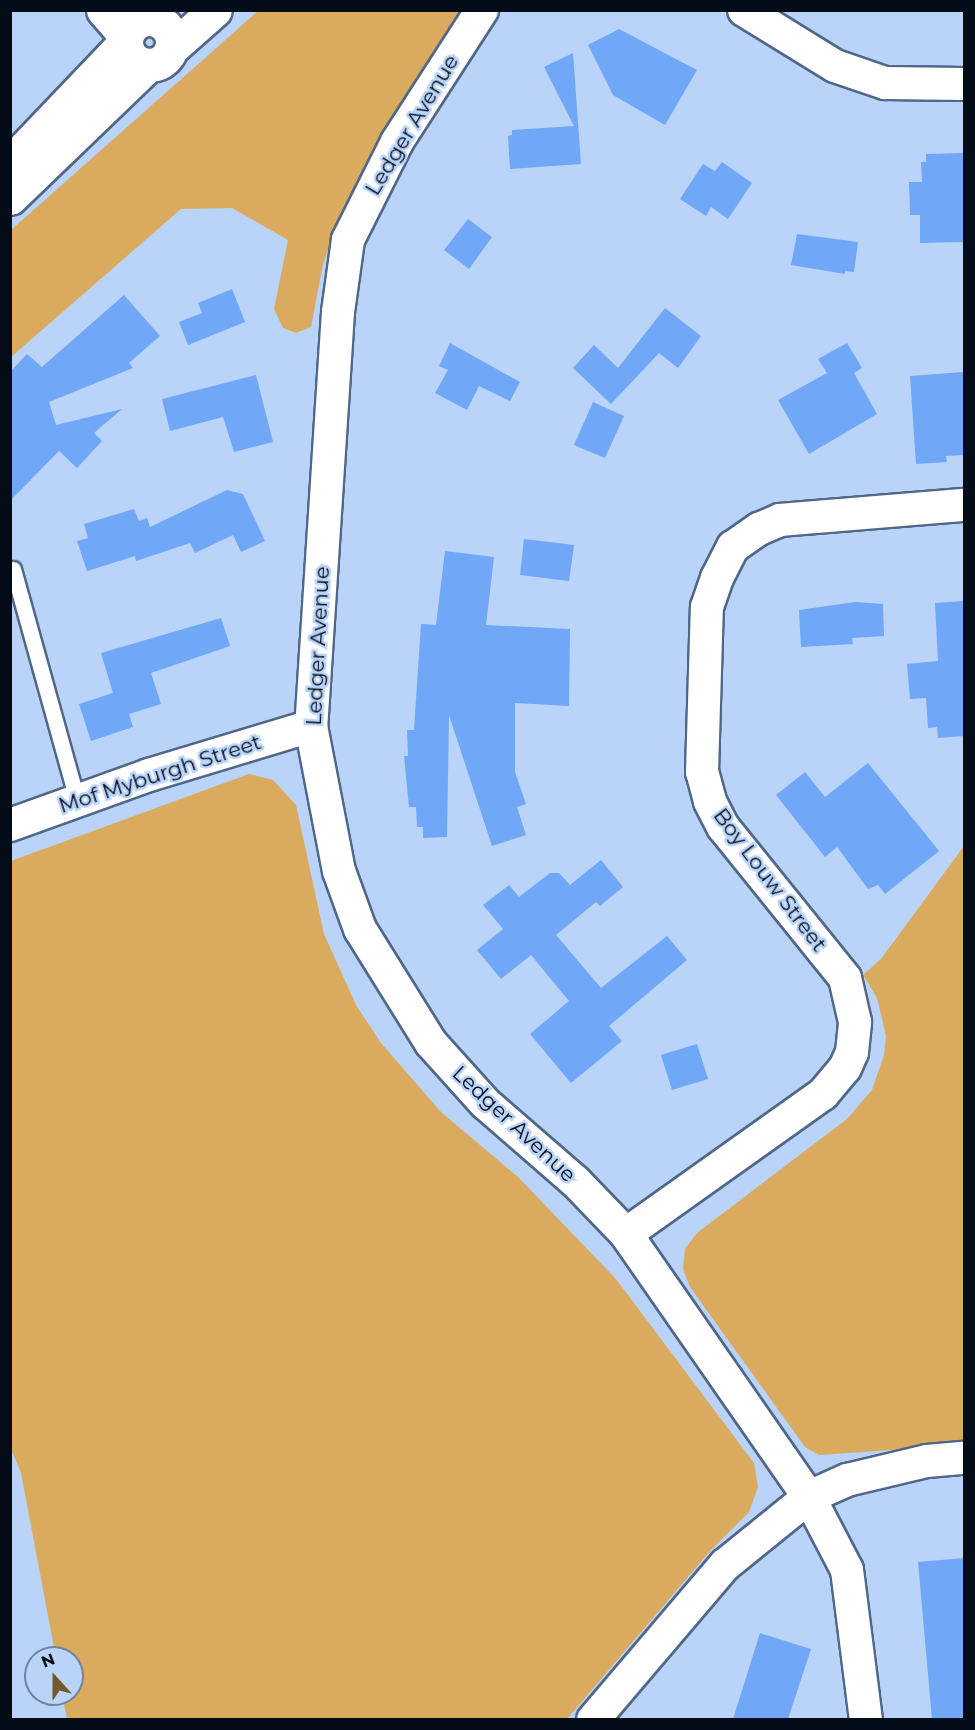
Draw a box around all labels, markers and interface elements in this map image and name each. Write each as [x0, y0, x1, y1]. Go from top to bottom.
street label: Ledger Avenue [360, 50, 464, 200]
street label: Ledger Avenue [301, 566, 335, 726]
street label: Mof Myburgh Street [56, 729, 264, 819]
street label: Boy Louw Street [708, 804, 832, 956]
street label: Ledger Avenue [447, 1060, 581, 1188]
north arrow [24, 1646, 84, 1706]
text: N [39, 1649, 58, 1672]

